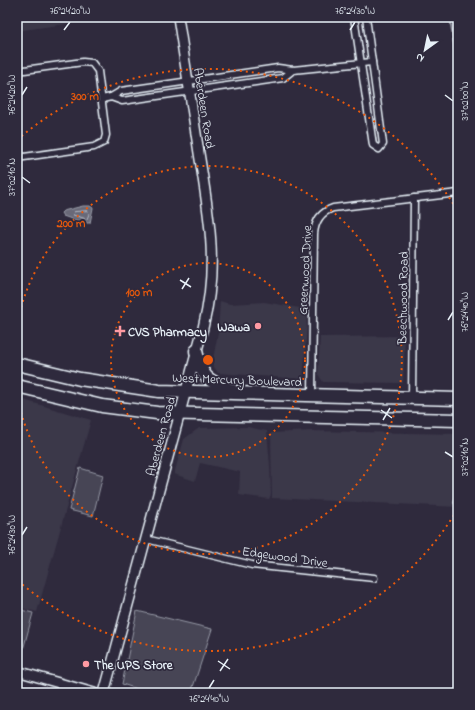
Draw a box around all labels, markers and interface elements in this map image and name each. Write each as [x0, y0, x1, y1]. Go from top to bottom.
text: 76°24'20"W [50, 4, 91, 19]
text: 76°24'30"W [335, 4, 375, 19]
north arrow [405, 30, 445, 70]
text: N [413, 49, 428, 66]
street label: Aberdeen Road [188, 66, 219, 151]
text: 76°24'20"W [5, 74, 20, 115]
text: 37°02'00"N [458, 81, 473, 121]
text: 300 m [70, 88, 100, 106]
text: 37°02'10"N [5, 158, 20, 196]
text: 200 m [56, 215, 86, 233]
street label: Greenwood Drive [294, 225, 317, 315]
street label: Beechwood Road [393, 251, 414, 346]
text: 100 m [126, 284, 153, 302]
text: 76°24'40"W [458, 292, 473, 332]
place label: Wawa [217, 318, 250, 337]
marker: Wawa [253, 321, 263, 331]
place label: CVS Pharmacy [128, 323, 207, 344]
marker: CVS Pharmacy [115, 326, 125, 336]
centre of rings [201, 353, 215, 367]
street label: West Mercury Boulevard [172, 369, 303, 393]
street label: Aberdeen Road [142, 394, 181, 478]
text: 37°02'10"N [458, 438, 473, 476]
text: 76°24'30"W [5, 515, 20, 555]
street label: Edgewood Drive [241, 542, 329, 574]
place label: The UPS Store [94, 656, 174, 675]
marker: The UPS Store [81, 659, 91, 669]
text: 76°24'40"W [189, 692, 229, 707]

